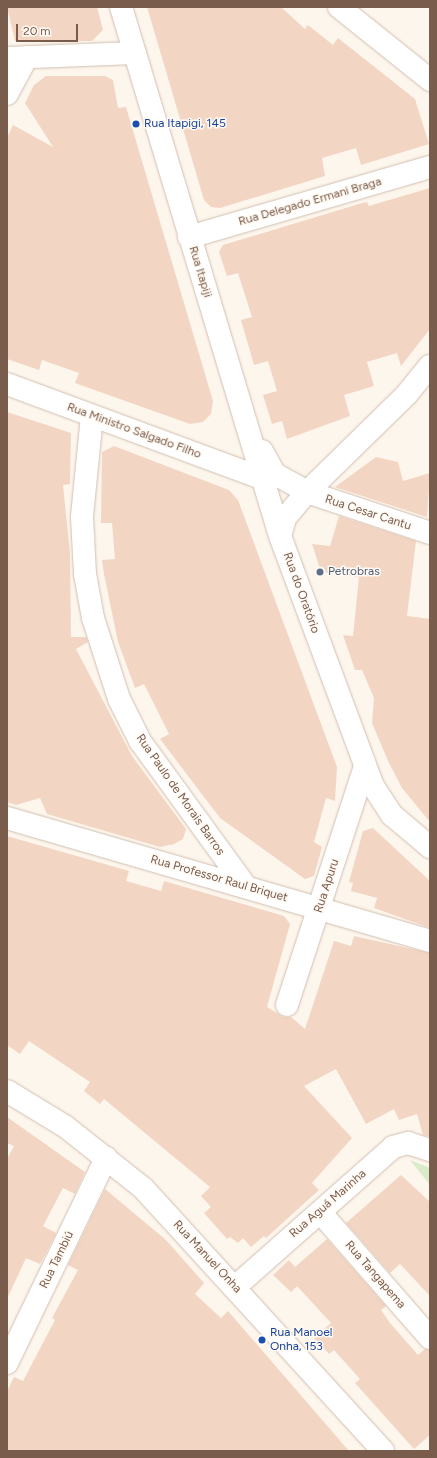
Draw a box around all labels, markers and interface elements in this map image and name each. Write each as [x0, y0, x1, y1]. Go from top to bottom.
scale bar [18, 16, 80, 42]
text: 20 m [23, 24, 51, 38]
place label: Rua Itapigi, 145 [144, 117, 226, 131]
marker: Rua Itapigi, 145 [131, 119, 141, 129]
street label: Rua Delegado Ermani Braga [237, 175, 383, 229]
street label: Rua Itapiji [185, 245, 215, 299]
street label: Rua Ministro Salgado Filho [65, 400, 203, 462]
street label: Rua Cesar Cantu [323, 492, 413, 534]
street label: Rua do Oratório [280, 551, 322, 635]
place label: Petrobras [328, 565, 380, 579]
marker: Petrobras [315, 567, 325, 577]
street label: Rua Paulo de Morais Barros [133, 732, 227, 858]
street label: Rua Professor Raul Briquet [149, 852, 289, 906]
street label: Rua Apuru [312, 857, 342, 915]
street label: Rua Aguá Marinha [287, 1167, 369, 1241]
street label: Rua Manuel Onha [170, 1218, 244, 1296]
street label: Rua Tambiú [37, 1229, 77, 1291]
street label: Rua Tangapema [342, 1238, 408, 1312]
place label: Rua Manoel Onha, 153 [270, 1326, 332, 1354]
marker: Rua Manoel Onha, 153 [257, 1335, 267, 1345]

